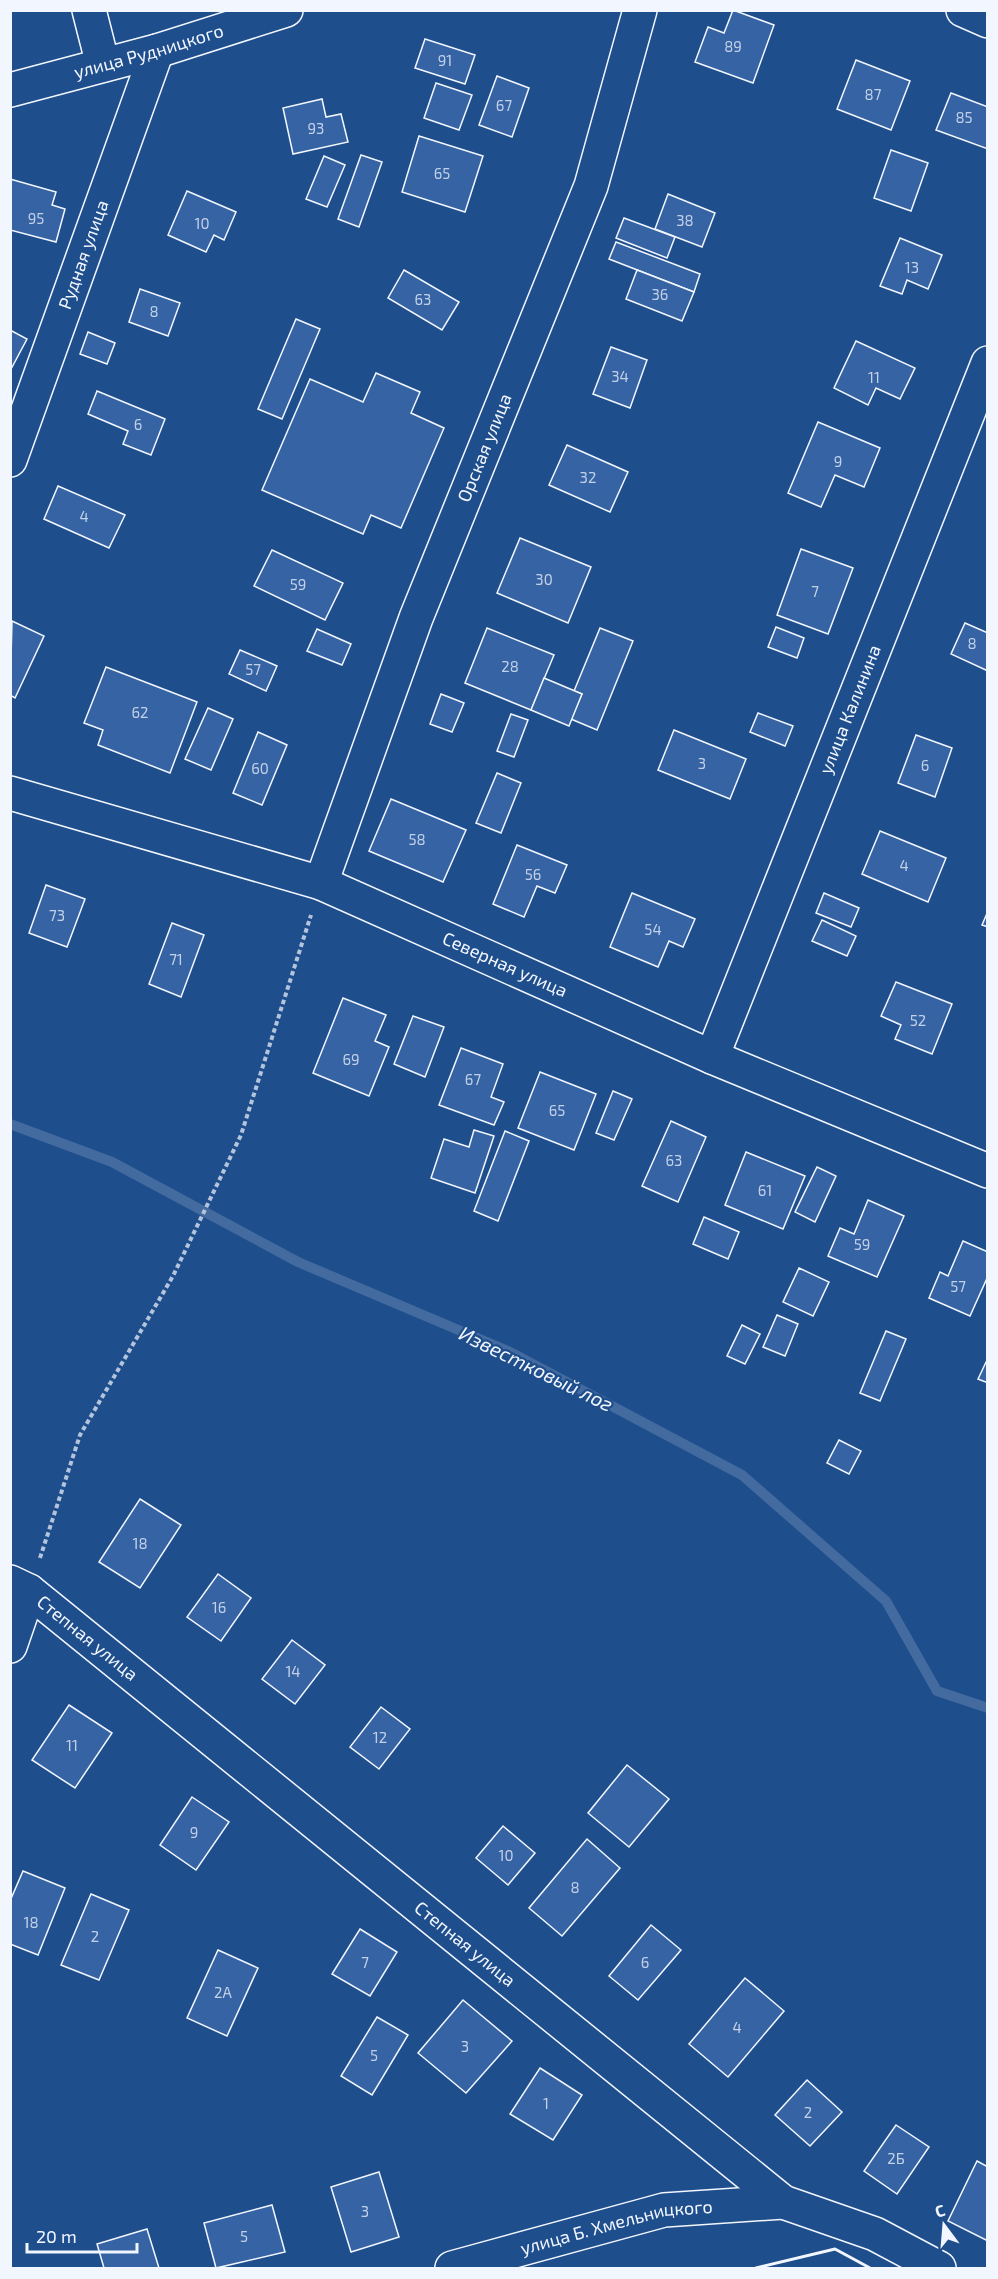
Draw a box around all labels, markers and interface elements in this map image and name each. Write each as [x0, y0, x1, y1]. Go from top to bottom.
street label: улица Рудницкого [71, 19, 226, 83]
house number: 89 [724, 37, 742, 55]
house number: 91 [438, 51, 452, 69]
house number: 87 [865, 85, 882, 103]
house number: 67 [496, 96, 512, 114]
house number: 85 [955, 108, 973, 126]
house number: 93 [308, 119, 324, 137]
house number: 65 [434, 164, 450, 182]
street label: Рудная улица [53, 197, 113, 312]
house number: 95 [28, 209, 44, 227]
house number: 38 [676, 211, 694, 229]
house number: 10 [194, 214, 210, 232]
house number: 13 [905, 258, 919, 276]
house number: 36 [652, 285, 668, 303]
house number: 63 [415, 290, 431, 308]
house number: 8 [149, 302, 159, 320]
house number: 34 [611, 367, 629, 385]
house number: 11 [868, 368, 880, 386]
street label: Орская улица [452, 390, 516, 505]
house number: 6 [134, 415, 142, 433]
house number: 9 [834, 452, 842, 470]
house number: 32 [580, 468, 596, 486]
house number: 4 [79, 507, 89, 525]
house number: 30 [535, 570, 553, 588]
house number: 59 [290, 575, 306, 593]
house number: 7 [811, 582, 819, 600]
house number: 8 [967, 634, 977, 652]
street label: улица Калинина [814, 641, 885, 777]
house number: 28 [501, 657, 519, 675]
house number: 57 [245, 660, 261, 678]
house number: 62 [131, 703, 149, 721]
house number: 3 [698, 754, 706, 772]
house number: 6 [921, 756, 929, 774]
house number: 60 [251, 759, 269, 777]
house number: 58 [408, 830, 426, 848]
house number: 4 [899, 856, 909, 874]
house number: 56 [525, 865, 541, 883]
house number: 73 [49, 906, 65, 924]
house number: 54 [644, 920, 662, 938]
street label: Северная улица [439, 926, 571, 1001]
house number: 71 [169, 950, 183, 968]
house number: 52 [910, 1011, 926, 1029]
house number: 69 [342, 1050, 360, 1068]
house number: 67 [465, 1070, 481, 1088]
house number: 65 [549, 1101, 565, 1119]
house number: 63 [666, 1151, 682, 1169]
house number: 61 [758, 1181, 772, 1199]
house number: 59 [854, 1235, 870, 1253]
house number: 57 [950, 1277, 966, 1295]
water label: Известковый лог [455, 1320, 617, 1416]
house number: 18 [132, 1534, 148, 1552]
street label: Степная улица [33, 1590, 143, 1685]
house number: 16 [212, 1598, 226, 1616]
house number: 14 [285, 1662, 301, 1680]
house number: 12 [373, 1728, 387, 1746]
house number: 11 [66, 1736, 78, 1754]
house number: 9 [190, 1823, 198, 1841]
house number: 10 [498, 1846, 514, 1864]
house number: 8 [570, 1878, 580, 1896]
street label: Степная улица [411, 1896, 520, 1991]
house number: 18 [23, 1913, 39, 1931]
house number: 2 [91, 1927, 99, 1945]
house number: 7 [361, 1953, 369, 1971]
house number: 6 [641, 1953, 649, 1971]
house number: 2А [214, 1983, 233, 2001]
house number: 4 [732, 2018, 742, 2036]
house number: 3 [461, 2037, 469, 2055]
house number: 5 [370, 2046, 378, 2064]
house number: 1 [543, 2094, 549, 2112]
house number: 2 [804, 2103, 812, 2121]
house number: 2Б [887, 2149, 905, 2167]
street label: улица Б. Хмельницкого [518, 2195, 713, 2259]
north arrow [914, 2195, 974, 2255]
text: С [933, 2200, 947, 2221]
house number: 3 [361, 2202, 369, 2220]
scale bar [27, 2216, 136, 2254]
text: 20 m [36, 2225, 77, 2247]
house number: 5 [240, 2227, 248, 2245]

